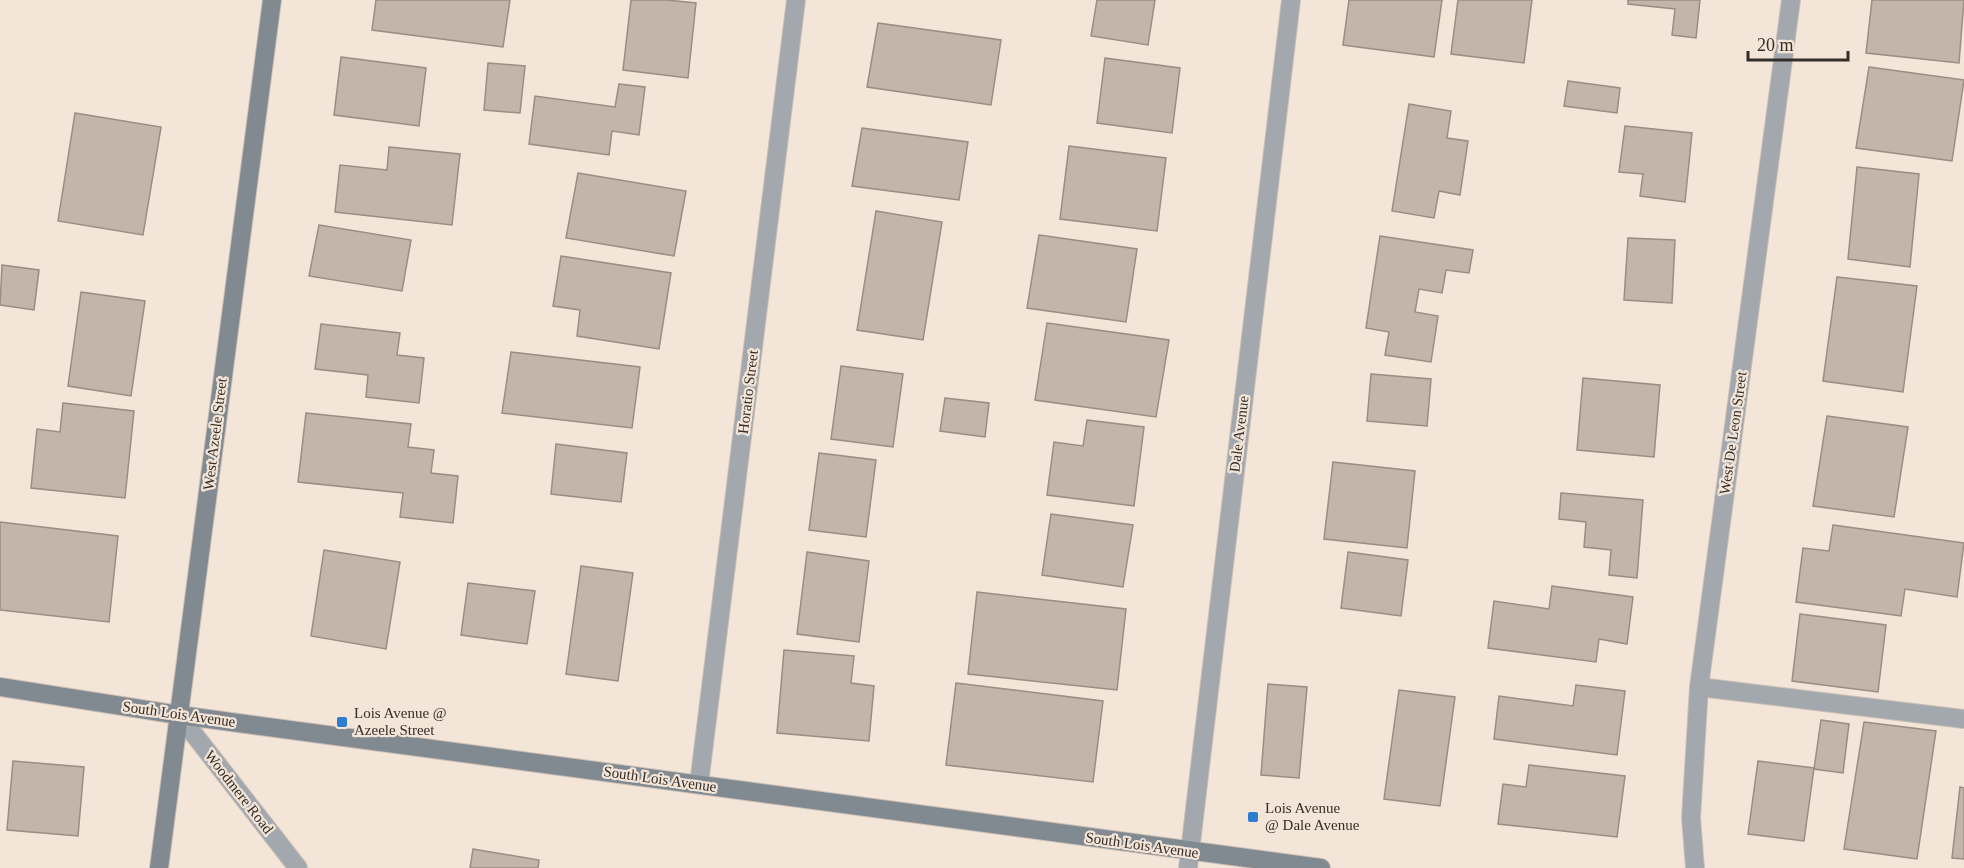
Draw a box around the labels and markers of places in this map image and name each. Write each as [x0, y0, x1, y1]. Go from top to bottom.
place label: Lois Avenue @ Azeele Street [354, 705, 447, 738]
marker: Lois Avenue @ Azeele Street [335, 715, 349, 729]
place label: Lois Avenue @ Dale Avenue [1265, 800, 1360, 833]
marker: Lois Avenue @ Dale Avenue [1246, 810, 1260, 824]

